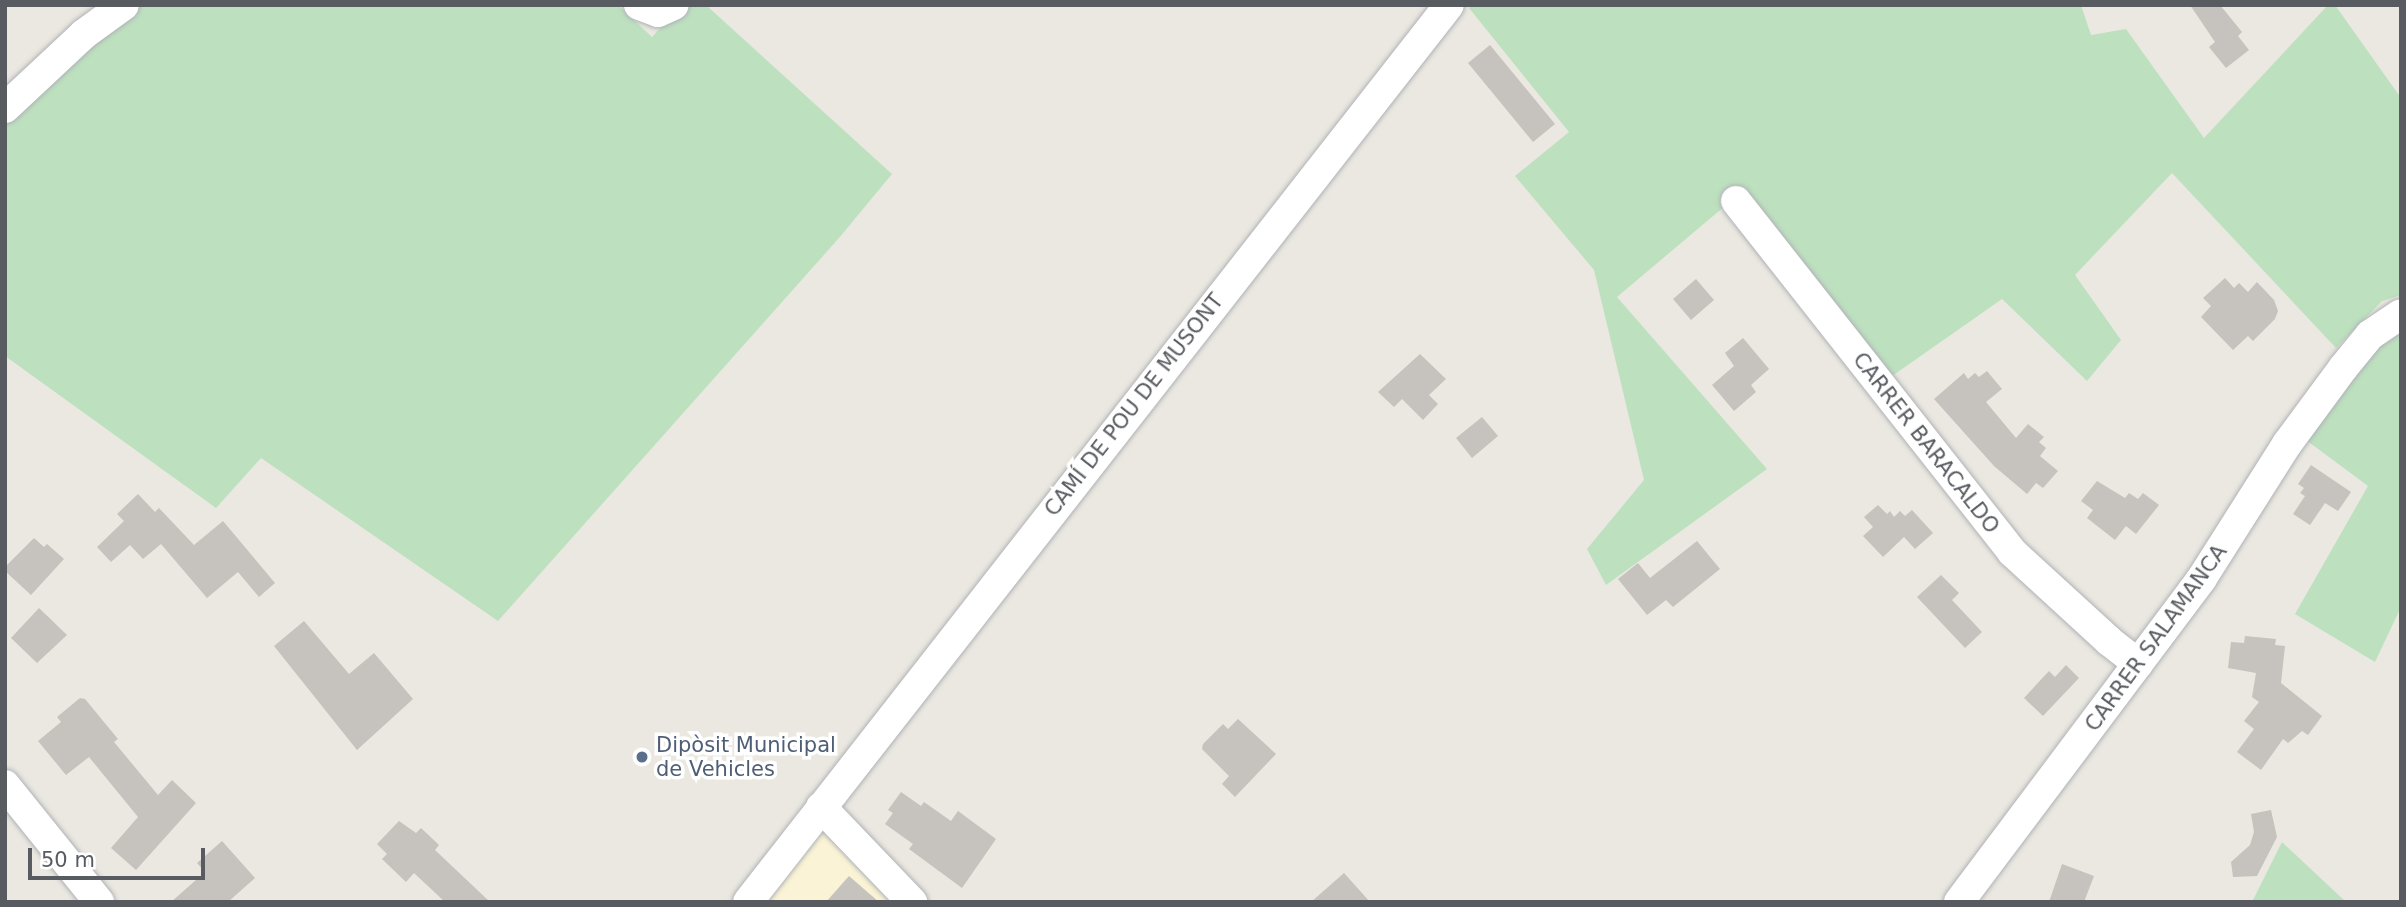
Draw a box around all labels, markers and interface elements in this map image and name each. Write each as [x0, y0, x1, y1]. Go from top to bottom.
street label: CAMÍ DE POU DE MUSONT [1039, 289, 1229, 521]
street label: CARRER BARACALDO [1848, 348, 2004, 538]
street label: CARRER SALAMANCA [2080, 540, 2232, 736]
place label: Dipòsit Municipal de Vehicles [656, 732, 836, 782]
marker: Dipòsit Municipal de Vehicles [634, 749, 650, 765]
scale bar [32, 834, 208, 878]
text: 50 m [41, 848, 95, 872]

